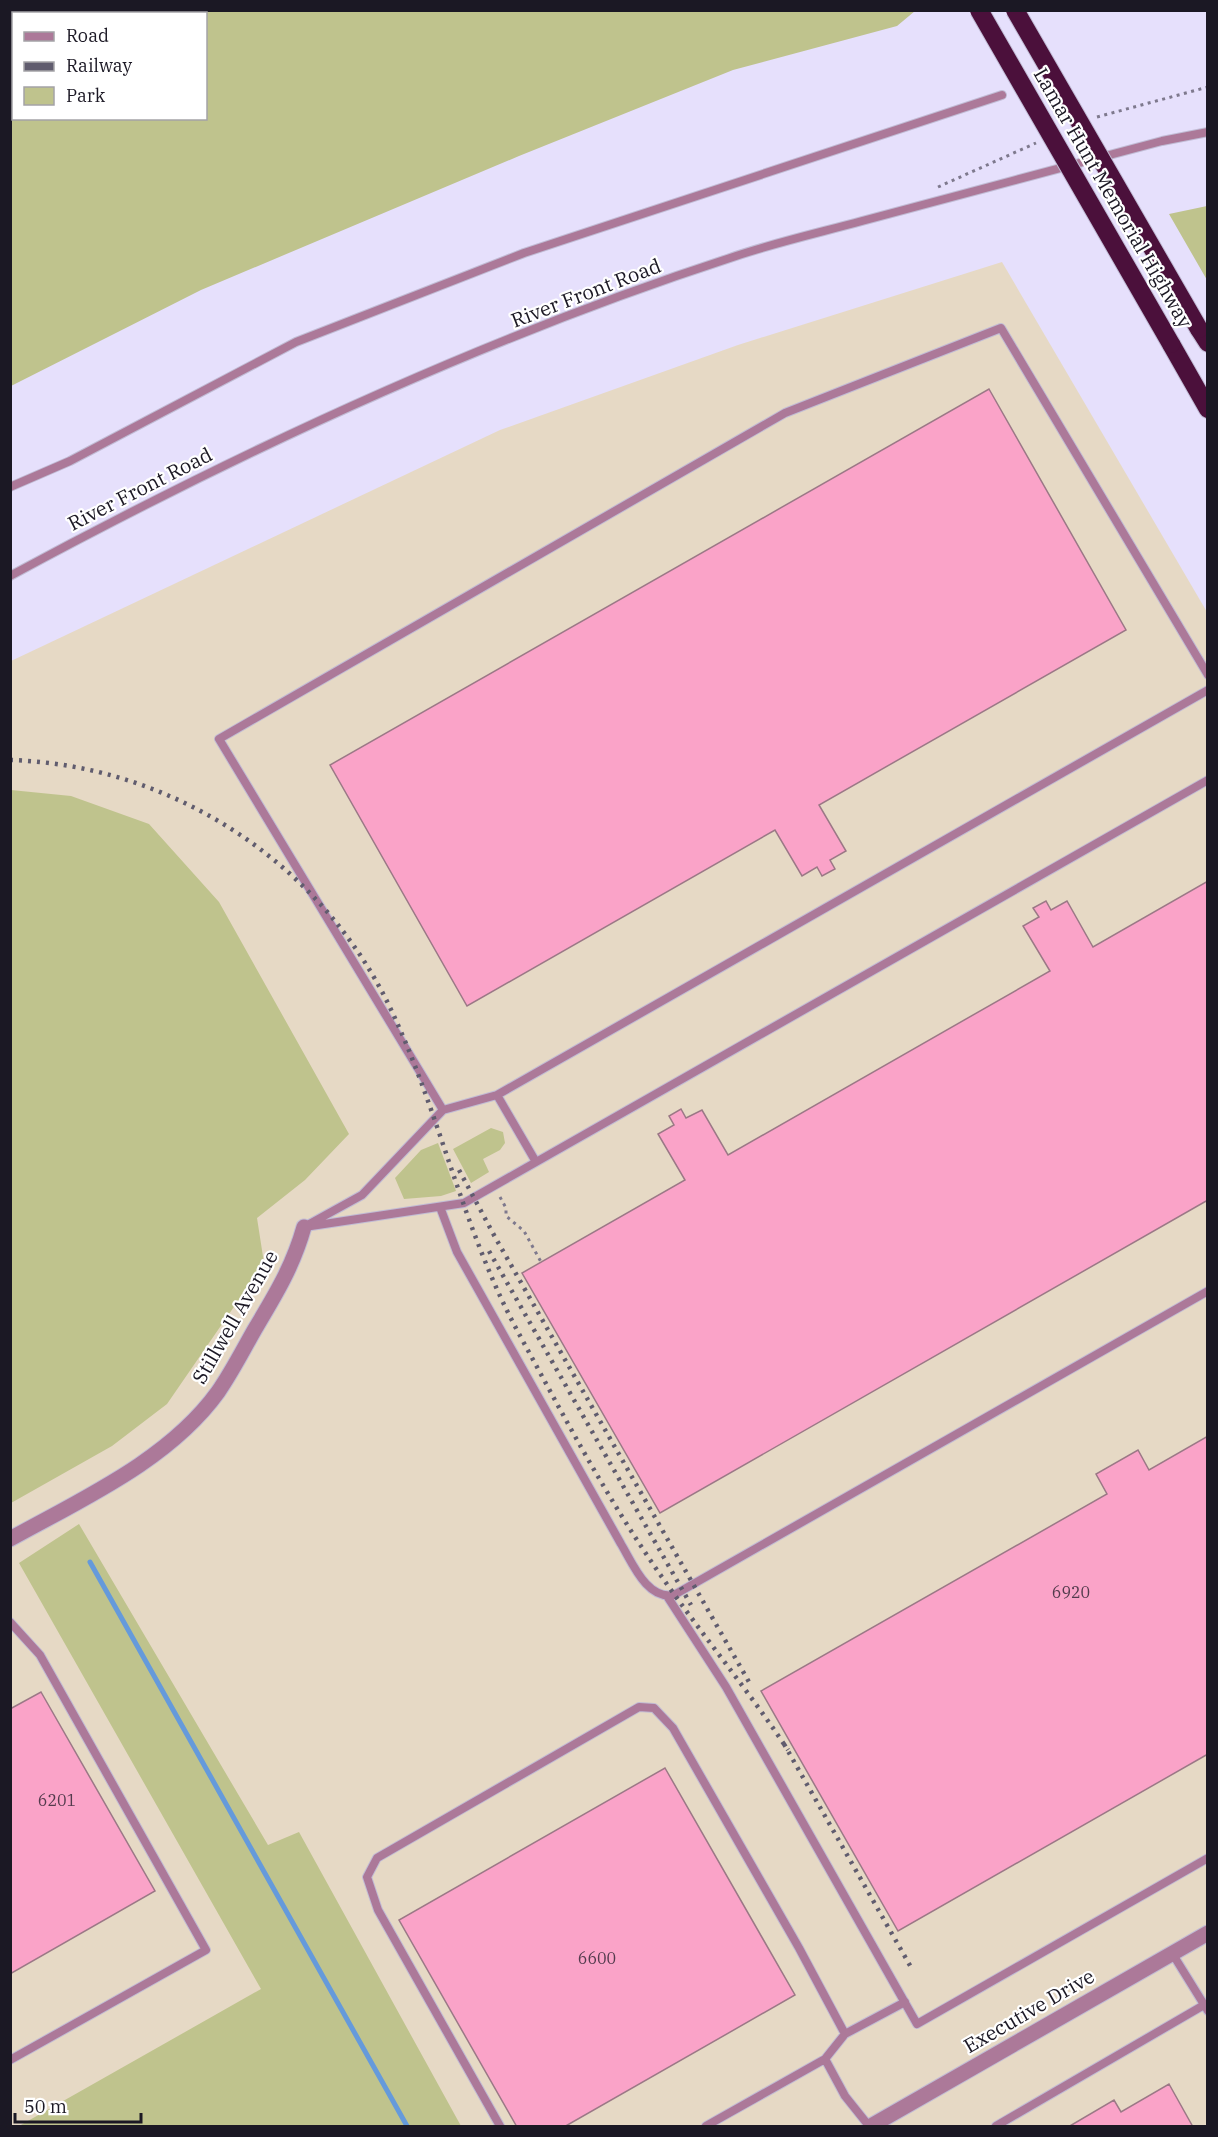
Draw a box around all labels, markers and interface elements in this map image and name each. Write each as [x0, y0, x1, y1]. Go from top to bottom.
legend [12, 12, 207, 120]
text: Road [66, 24, 109, 47]
text: Railway [66, 54, 132, 77]
street label: Lamar Hunt Memorial Highway [1028, 63, 1199, 333]
text: Park [66, 84, 106, 107]
street label: River Front Road [507, 251, 665, 334]
street label: River Front Road [63, 440, 217, 537]
street label: Stillwell Avenue [185, 1245, 284, 1389]
house number: 6920 [1052, 1582, 1090, 1602]
house number: 6201 [38, 1790, 76, 1810]
house number: 6600 [578, 1948, 616, 1968]
street label: Executive Drive [958, 1962, 1099, 2059]
scale bar [15, 2086, 141, 2124]
text: 50 m [24, 2095, 67, 2118]

